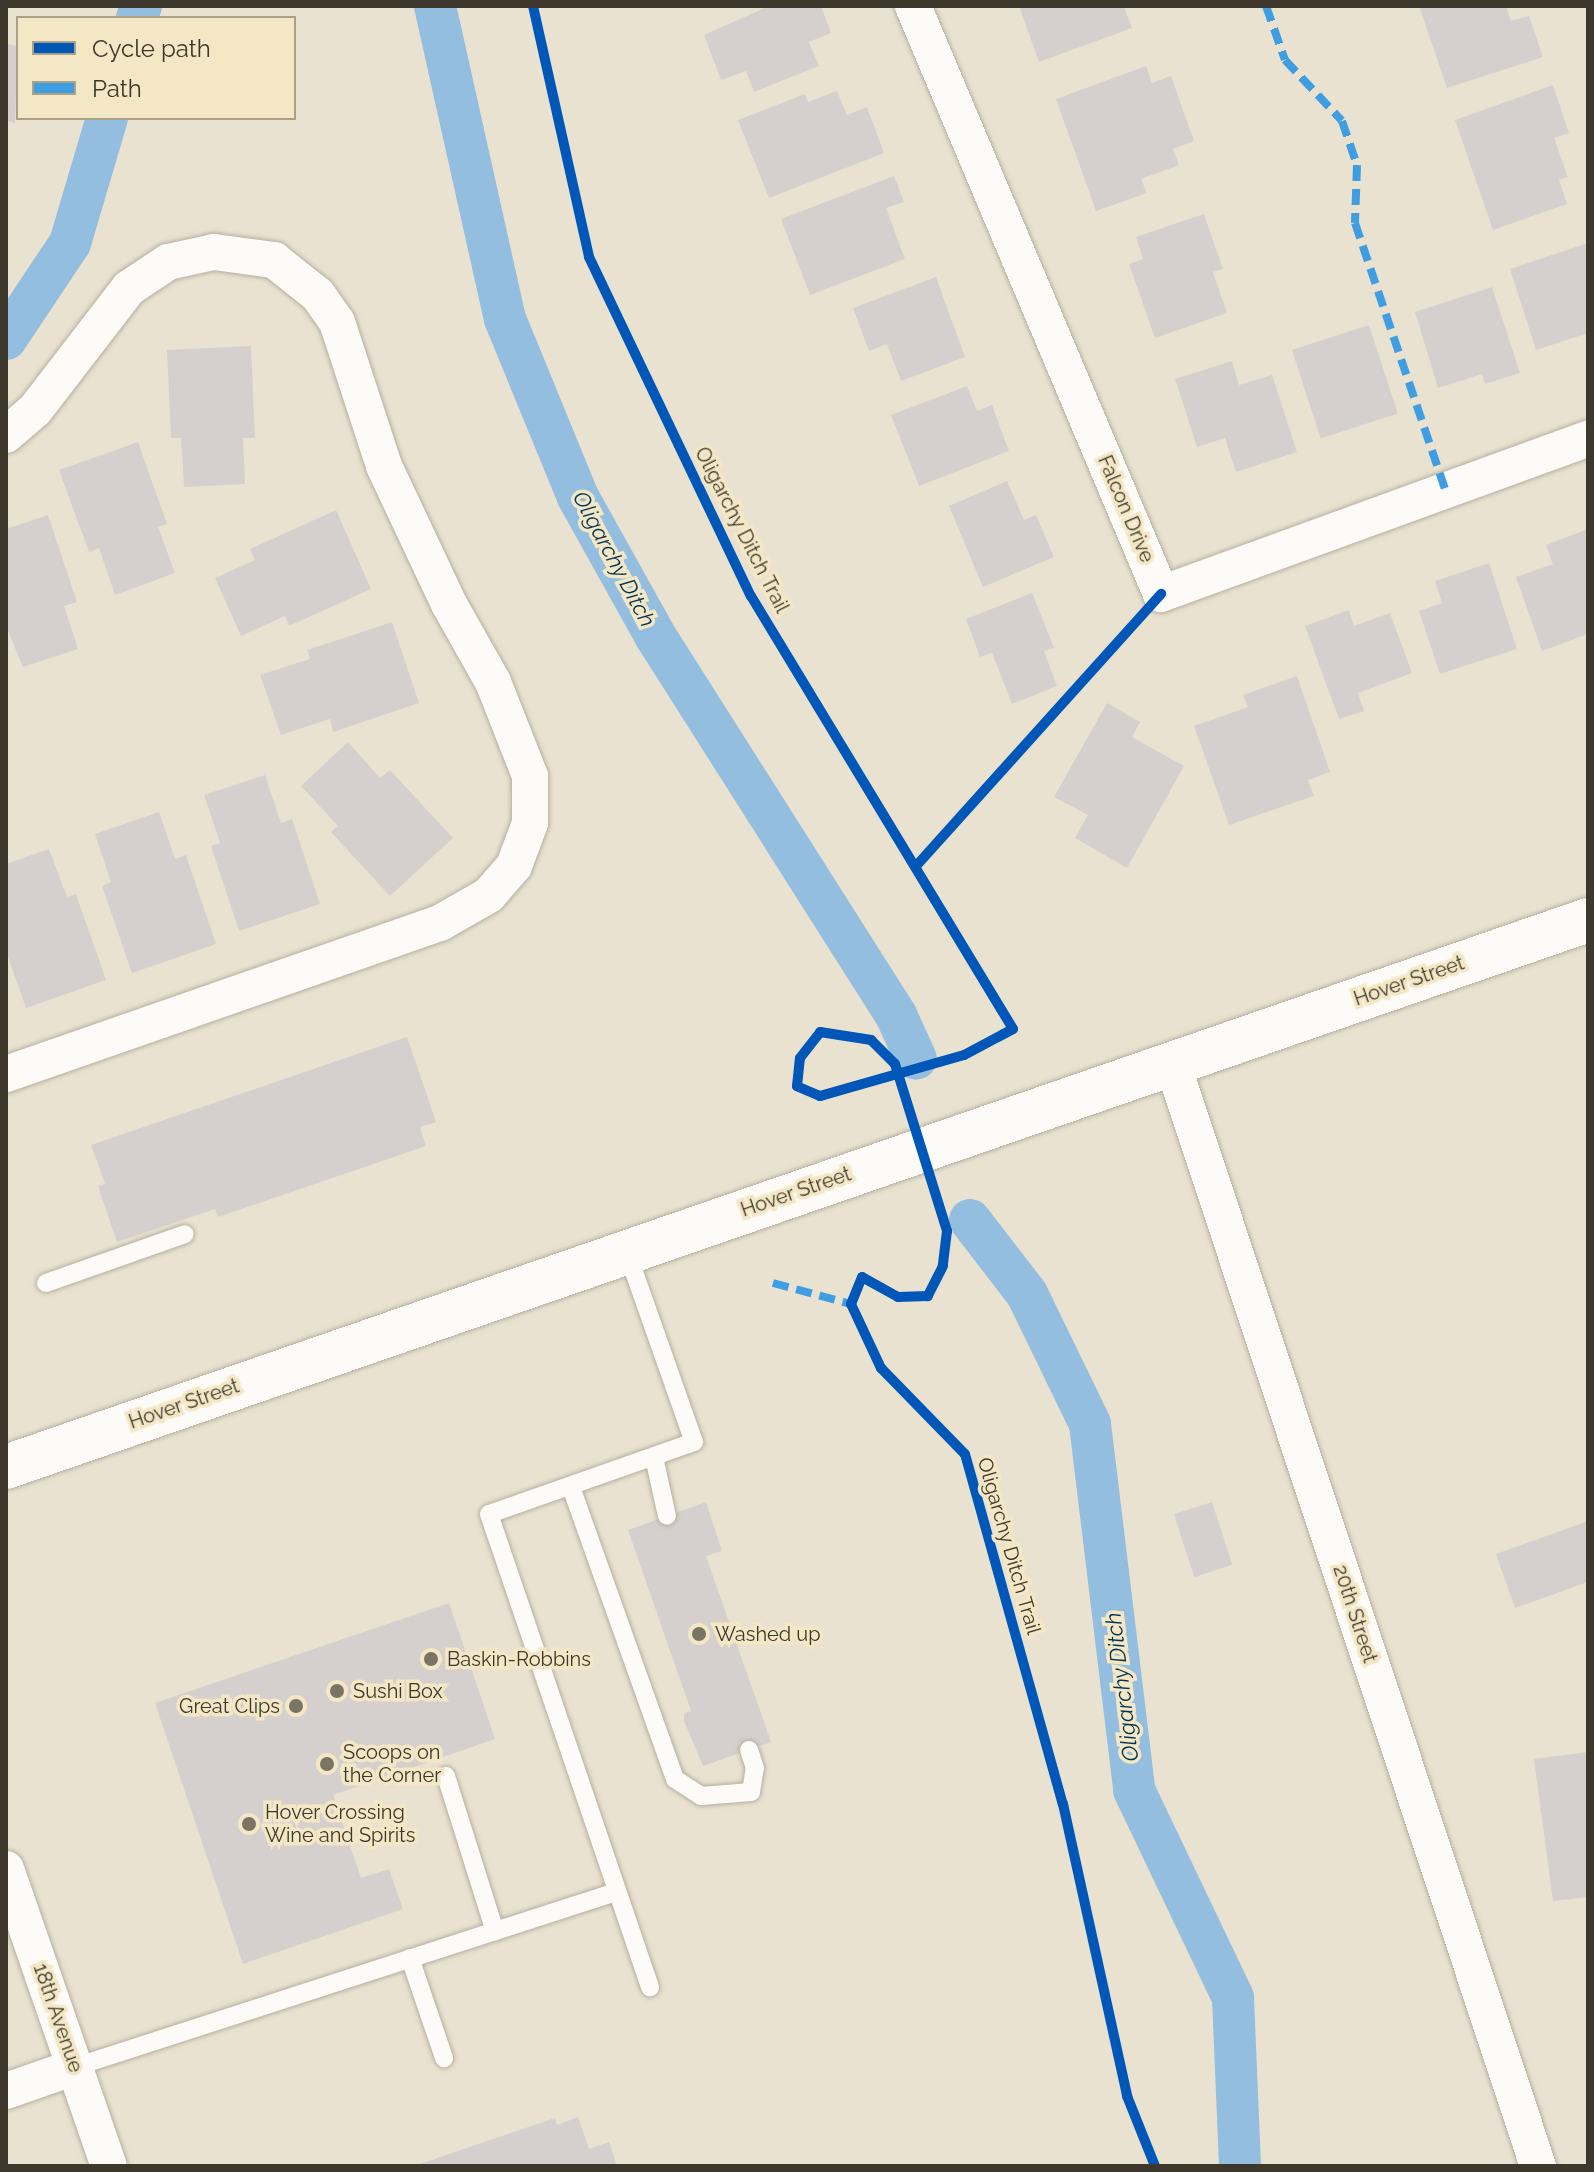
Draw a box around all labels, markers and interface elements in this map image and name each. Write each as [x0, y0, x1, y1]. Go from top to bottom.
legend [16, 16, 296, 120]
text: Cycle path [92, 34, 211, 63]
text: Path [92, 74, 142, 103]
street label: Oligarchy Ditch Trail [690, 443, 794, 617]
street label: Falcon Drive [1093, 452, 1159, 566]
water label: Oligarchy Ditch [567, 487, 661, 631]
street label: Hover Street [1350, 951, 1468, 1011]
street label: Hover Street [737, 1162, 855, 1222]
street label: Hover Street [125, 1374, 243, 1434]
street label: Oligarchy Ditch Trail [972, 1454, 1046, 1638]
street label: 20th Street [1328, 1562, 1382, 1666]
water label: Oligarchy Ditch [1100, 1611, 1144, 1763]
place label: Washed up [715, 1622, 821, 1646]
marker: Washed up [690, 1625, 708, 1643]
place label: Baskin-Robbins [447, 1647, 591, 1671]
marker: Baskin-Robbins [422, 1650, 440, 1668]
place label: Sushi Box [353, 1679, 443, 1703]
marker: Sushi Box [328, 1682, 346, 1700]
place label: Great Clips [179, 1694, 280, 1718]
marker: Great Clips [287, 1697, 305, 1715]
place label: Scoops on the Corner [343, 1740, 441, 1787]
marker: Scoops on the Corner [318, 1755, 336, 1773]
place label: Hover Crossing Wine and Spirits [265, 1800, 415, 1847]
marker: Hover Crossing Wine and Spirits [240, 1815, 258, 1833]
street label: 18th Avenue [28, 1960, 88, 2076]

